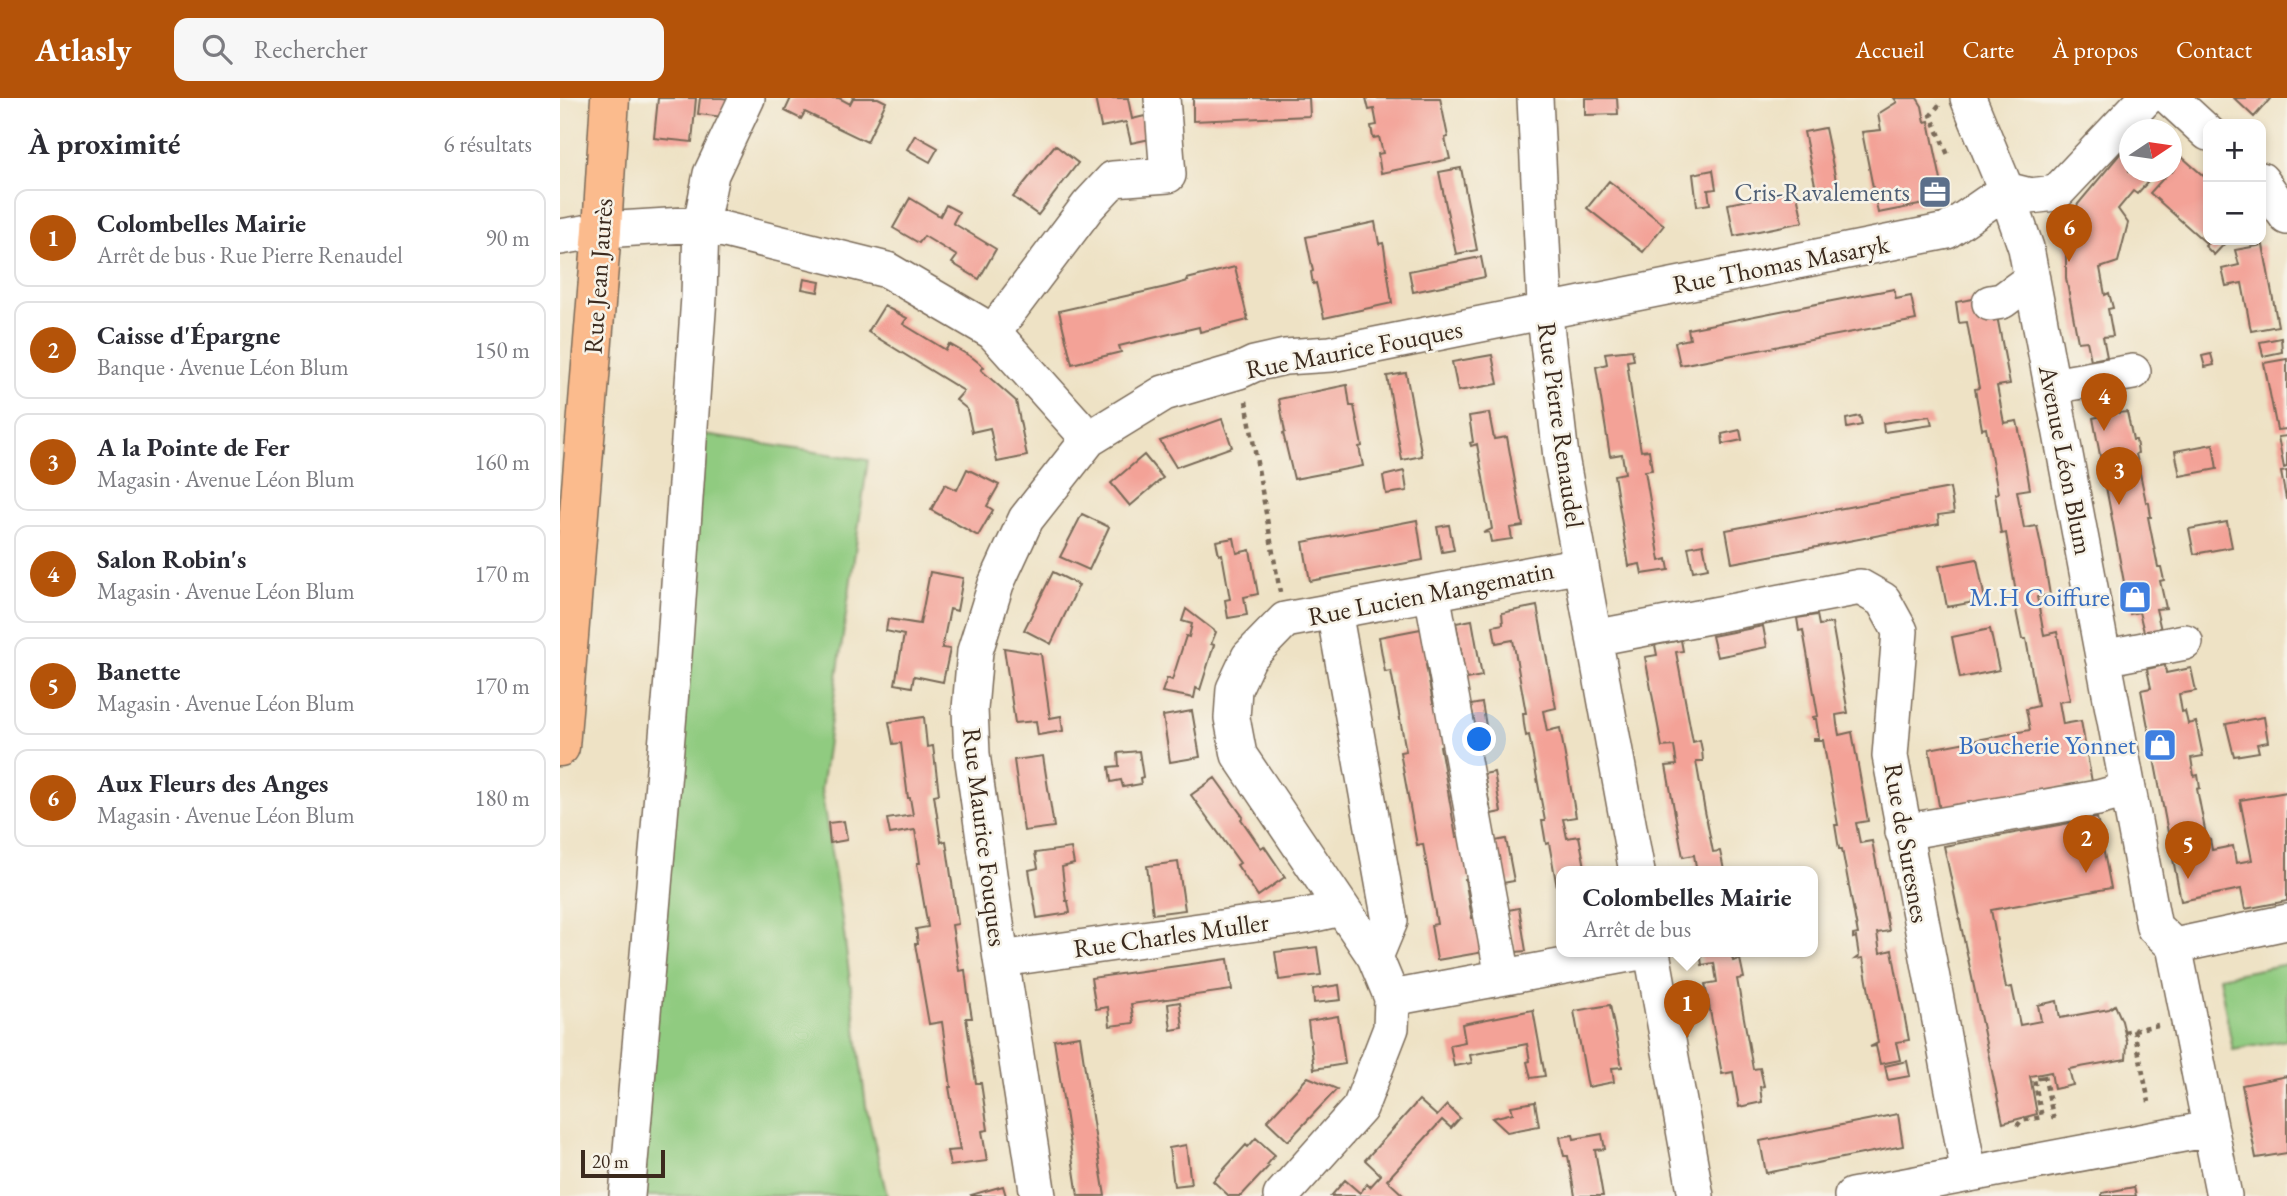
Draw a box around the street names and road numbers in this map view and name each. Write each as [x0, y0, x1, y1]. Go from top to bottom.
street label: Rue Jean Jaurès [576, 197, 620, 355]
street label: Rue Thomas Masaryk [1670, 226, 1893, 302]
street label: Rue Maurice Fouques [1243, 311, 1465, 387]
street label: Rue Pierre Renaudel [1530, 320, 1592, 530]
street label: Avenue Léon Blum [2031, 361, 2101, 558]
street label: Rue Lucien Mangematin [1305, 552, 1557, 634]
street label: Rue Maurice Fouques [955, 726, 1015, 948]
street label: Rue de Suresnes [1876, 761, 1938, 925]
street label: Rue Charles Muller [1071, 904, 1271, 966]

